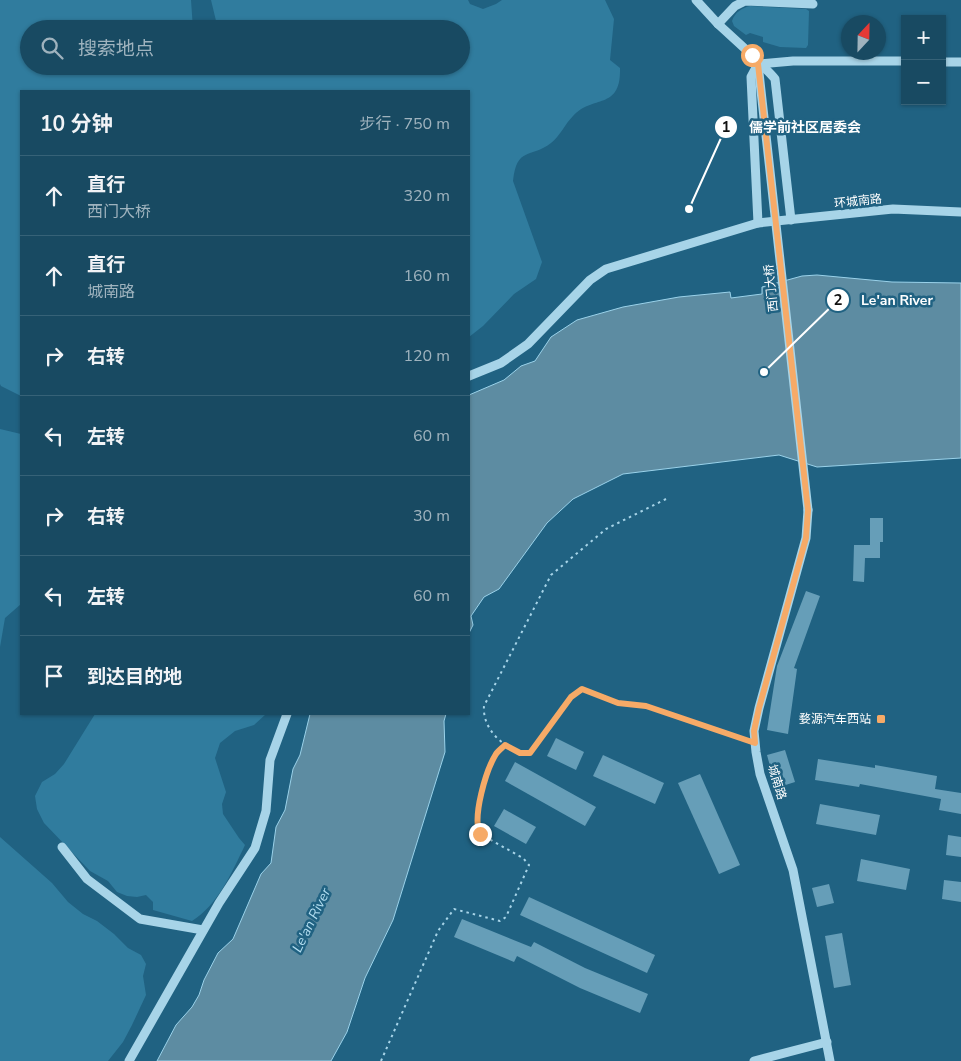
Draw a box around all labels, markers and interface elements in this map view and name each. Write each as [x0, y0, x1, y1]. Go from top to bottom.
north arrow [841, 15, 886, 60]
map controls [901, 15, 946, 105]
button: + [901, 15, 946, 60]
search box [20, 20, 470, 75]
icon: search [38, 34, 66, 62]
text: 搜索地点 [78, 36, 154, 62]
route start [741, 44, 764, 67]
button: − [901, 60, 946, 105]
text: 10 分钟 [40, 110, 113, 138]
callout: 儒学前社区居委会 [714, 112, 871, 141]
text: 步行 · 750 m [360, 113, 450, 135]
text: 1 [721, 117, 731, 137]
text: 儒学前社区居委会 [749, 118, 861, 137]
text: 直行 [87, 172, 125, 198]
icon: ahead [40, 182, 68, 210]
text: 320 m [403, 185, 450, 207]
street label: 环城南路 [833, 191, 883, 211]
text: 西门大桥 [87, 201, 151, 223]
text: 直行 [87, 252, 125, 278]
icon: ahead [40, 262, 68, 290]
street label: 西门大桥 [761, 263, 781, 313]
text: 160 m [403, 265, 450, 287]
text: 城南路 [87, 281, 135, 303]
callout: Le'an River [826, 286, 942, 315]
text: 2 [833, 290, 843, 310]
text: Le'an River [861, 291, 933, 310]
icon: right [40, 342, 68, 370]
text: 右转 [87, 344, 125, 370]
text: 120 m [403, 345, 450, 367]
icon: left [40, 422, 68, 450]
text: 左转 [87, 424, 125, 450]
text: 60 m [413, 425, 450, 447]
icon: right [40, 502, 68, 530]
text: 右转 [87, 504, 125, 530]
text: 30 m [413, 505, 450, 527]
icon: left [40, 582, 68, 610]
text: 左转 [87, 584, 125, 610]
text: 60 m [413, 585, 450, 607]
icon: arrive [40, 662, 68, 690]
text: 到达目的地 [87, 664, 182, 690]
place label: 婺源汽车西站 [799, 711, 871, 727]
marker: 婺源汽车西站 [875, 713, 887, 725]
street label: 城南路 [764, 762, 790, 802]
route end [469, 823, 492, 846]
water label: Le'an River [288, 884, 336, 955]

